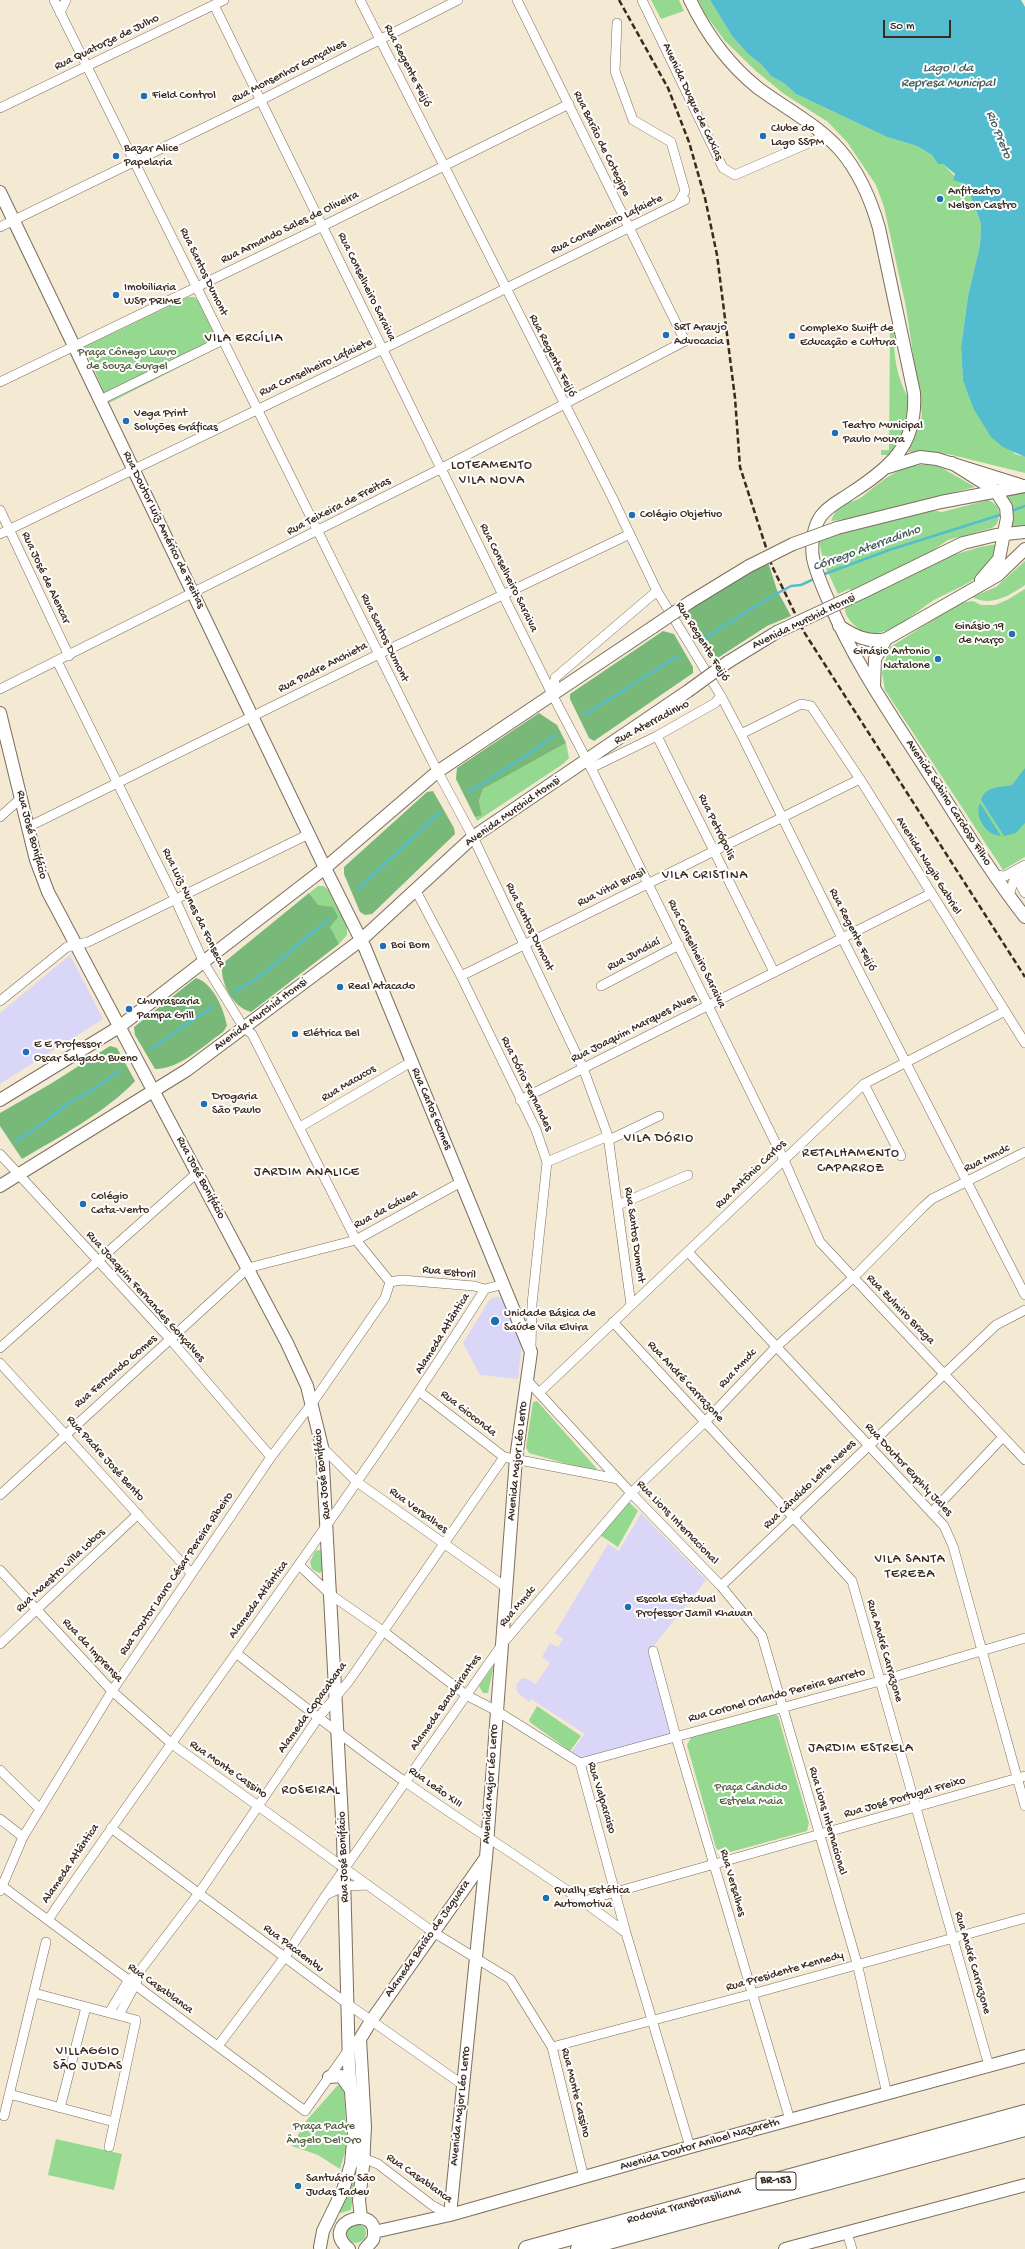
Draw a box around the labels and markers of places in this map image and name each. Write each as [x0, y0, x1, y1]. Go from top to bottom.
place label: Field Control [152, 89, 216, 103]
marker: Field Control [139, 91, 149, 101]
place label: Clube do Lago SSPM [771, 122, 824, 150]
marker: Clube do Lago SSPM [758, 131, 768, 141]
place label: Bazar Alice Papelaria [124, 142, 178, 170]
marker: Bazar Alice Papelaria [111, 151, 121, 161]
place label: Anfiteatro Nelson Castro [948, 185, 1017, 213]
marker: Anfiteatro Nelson Castro [935, 194, 945, 204]
place label: Imobiliaria WSP PRIME [124, 281, 181, 309]
marker: Imobiliaria WSP PRIME [111, 290, 121, 300]
place label: SRT Araujo Advocacia [674, 321, 727, 349]
place label: Complexo Swift de Educação e Cultura [800, 322, 896, 350]
marker: SRT Araujo Advocacia [661, 330, 671, 340]
marker: Complexo Swift de Educação e Cultura [787, 331, 797, 341]
place label: Vega Print Soluções Gráficas [134, 407, 218, 435]
marker: Vega Print Soluções Gráficas [121, 416, 131, 426]
place label: Teatro Municipal Paulo Moura [843, 419, 923, 447]
marker: Teatro Municipal Paulo Moura [830, 428, 840, 438]
place label: Colégio Objetivo [640, 508, 722, 522]
marker: Colégio Objetivo [627, 510, 637, 520]
place label: Ginásio 19 de Março [955, 620, 1004, 648]
marker: Ginásio 19 de Março [1007, 629, 1017, 639]
place label: Ginásio Antonio Natalone [853, 645, 930, 673]
marker: Ginásio Antonio Natalone [933, 654, 943, 664]
place label: Boi Bom [391, 939, 430, 953]
marker: Boi Bom [378, 941, 388, 951]
place label: Real Atacado [348, 980, 415, 994]
marker: Real Atacado [335, 982, 345, 992]
place label: Churrascaria Pampa Grill [137, 995, 199, 1023]
marker: Churrascaria Pampa Grill [124, 1004, 134, 1014]
place label: Elétrica Bel [303, 1027, 360, 1041]
marker: Elétrica Bel [290, 1029, 300, 1039]
place label: E E Professor Oscar Salgado Bueno [34, 1038, 138, 1066]
marker: E E Professor Oscar Salgado Bueno [21, 1047, 31, 1057]
place label: Drogaria São Paulo [212, 1090, 261, 1118]
marker: Drogaria São Paulo [199, 1099, 209, 1109]
place label: Colégio Cata-Vento [91, 1190, 149, 1218]
marker: Colégio Cata-Vento [78, 1199, 88, 1209]
place label: Unidade Básica de Saúde Vila Elvira [504, 1307, 596, 1335]
marker: Unidade Básica de Saúde Vila Elvira [489, 1315, 501, 1327]
place label: Escola Estadual Professor Jamil Khauan [636, 1593, 752, 1621]
marker: Escola Estadual Professor Jamil Khauan [623, 1602, 633, 1612]
place label: Qually Estética Automotiva [554, 1884, 630, 1912]
marker: Qually Estética Automotiva [541, 1893, 551, 1903]
place label: Santuário São Judas Tadeu [306, 2172, 375, 2200]
marker: Santuário São Judas Tadeu [293, 2181, 303, 2191]

